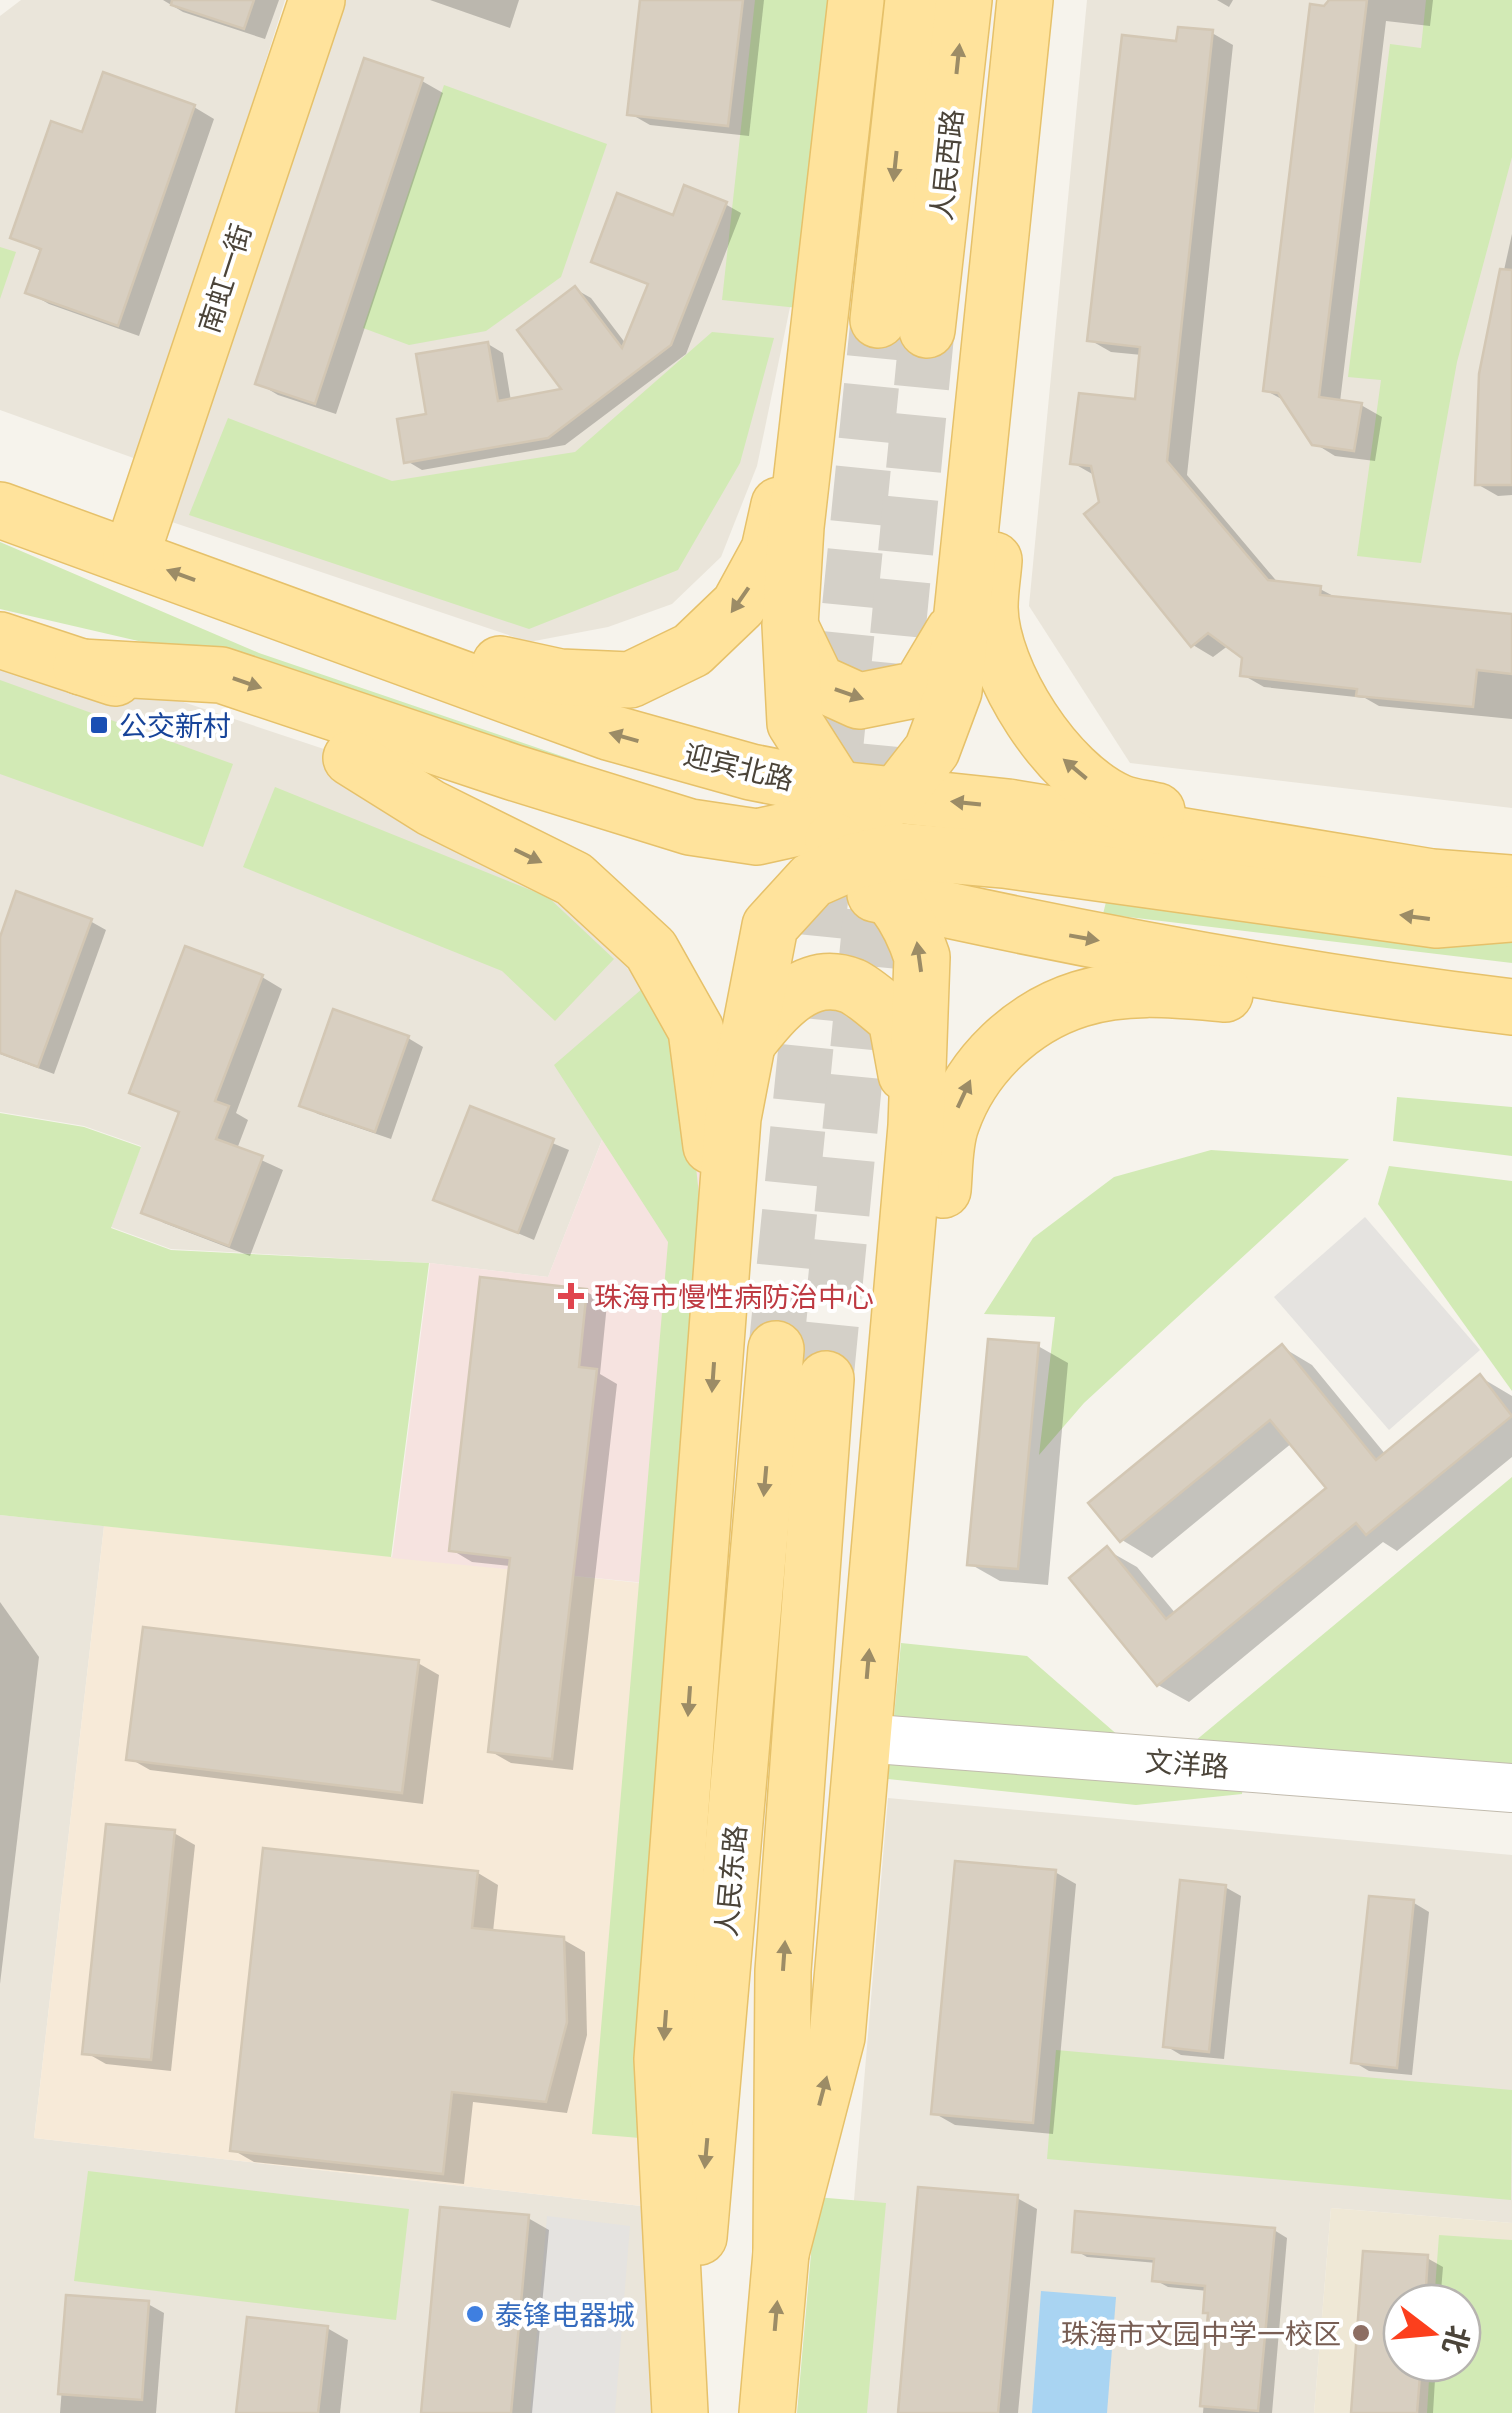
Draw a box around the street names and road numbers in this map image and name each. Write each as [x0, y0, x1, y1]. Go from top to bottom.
street label: 人民西路 [923, 108, 969, 222]
street label: 南虹一街 [191, 219, 257, 337]
street label: 迎宾北路 [681, 736, 797, 796]
street label: 文洋路 [1144, 1743, 1230, 1783]
street label: 人民东路 [708, 1824, 752, 1938]

